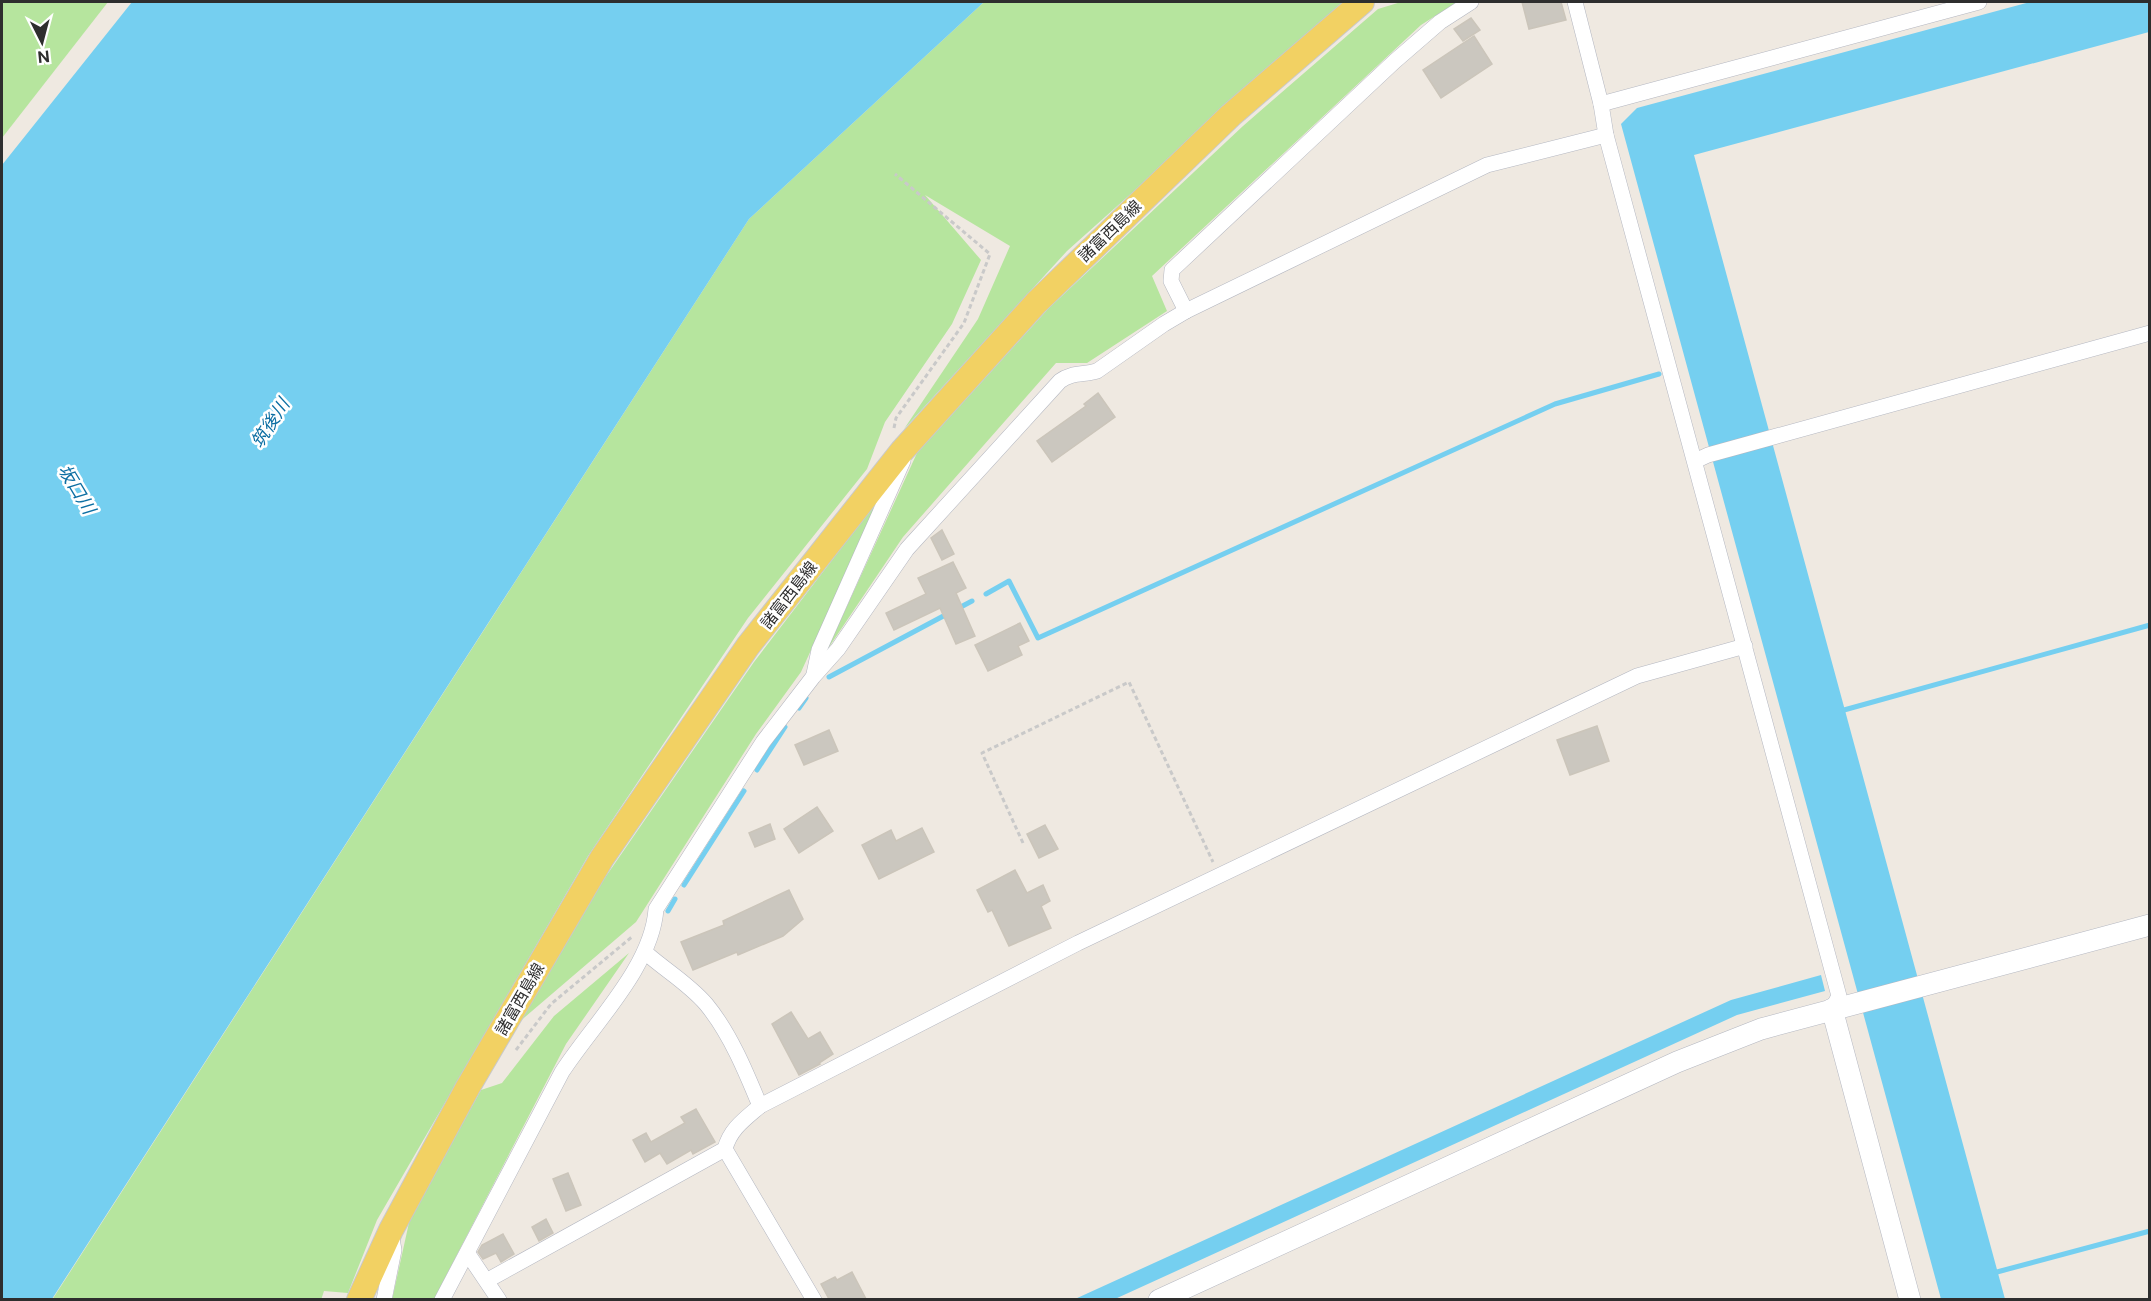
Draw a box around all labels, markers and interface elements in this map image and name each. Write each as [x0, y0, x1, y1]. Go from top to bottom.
north arrow [12, 12, 72, 72]
text: N [36, 46, 51, 67]
street label: 諸富西島線 [1075, 196, 1145, 266]
water label: 筑後川 [246, 393, 295, 451]
water label: 坂口川 [54, 460, 101, 519]
street label: 諸富西島線 [757, 558, 821, 632]
street label: 諸富西島線 [492, 960, 548, 1038]

